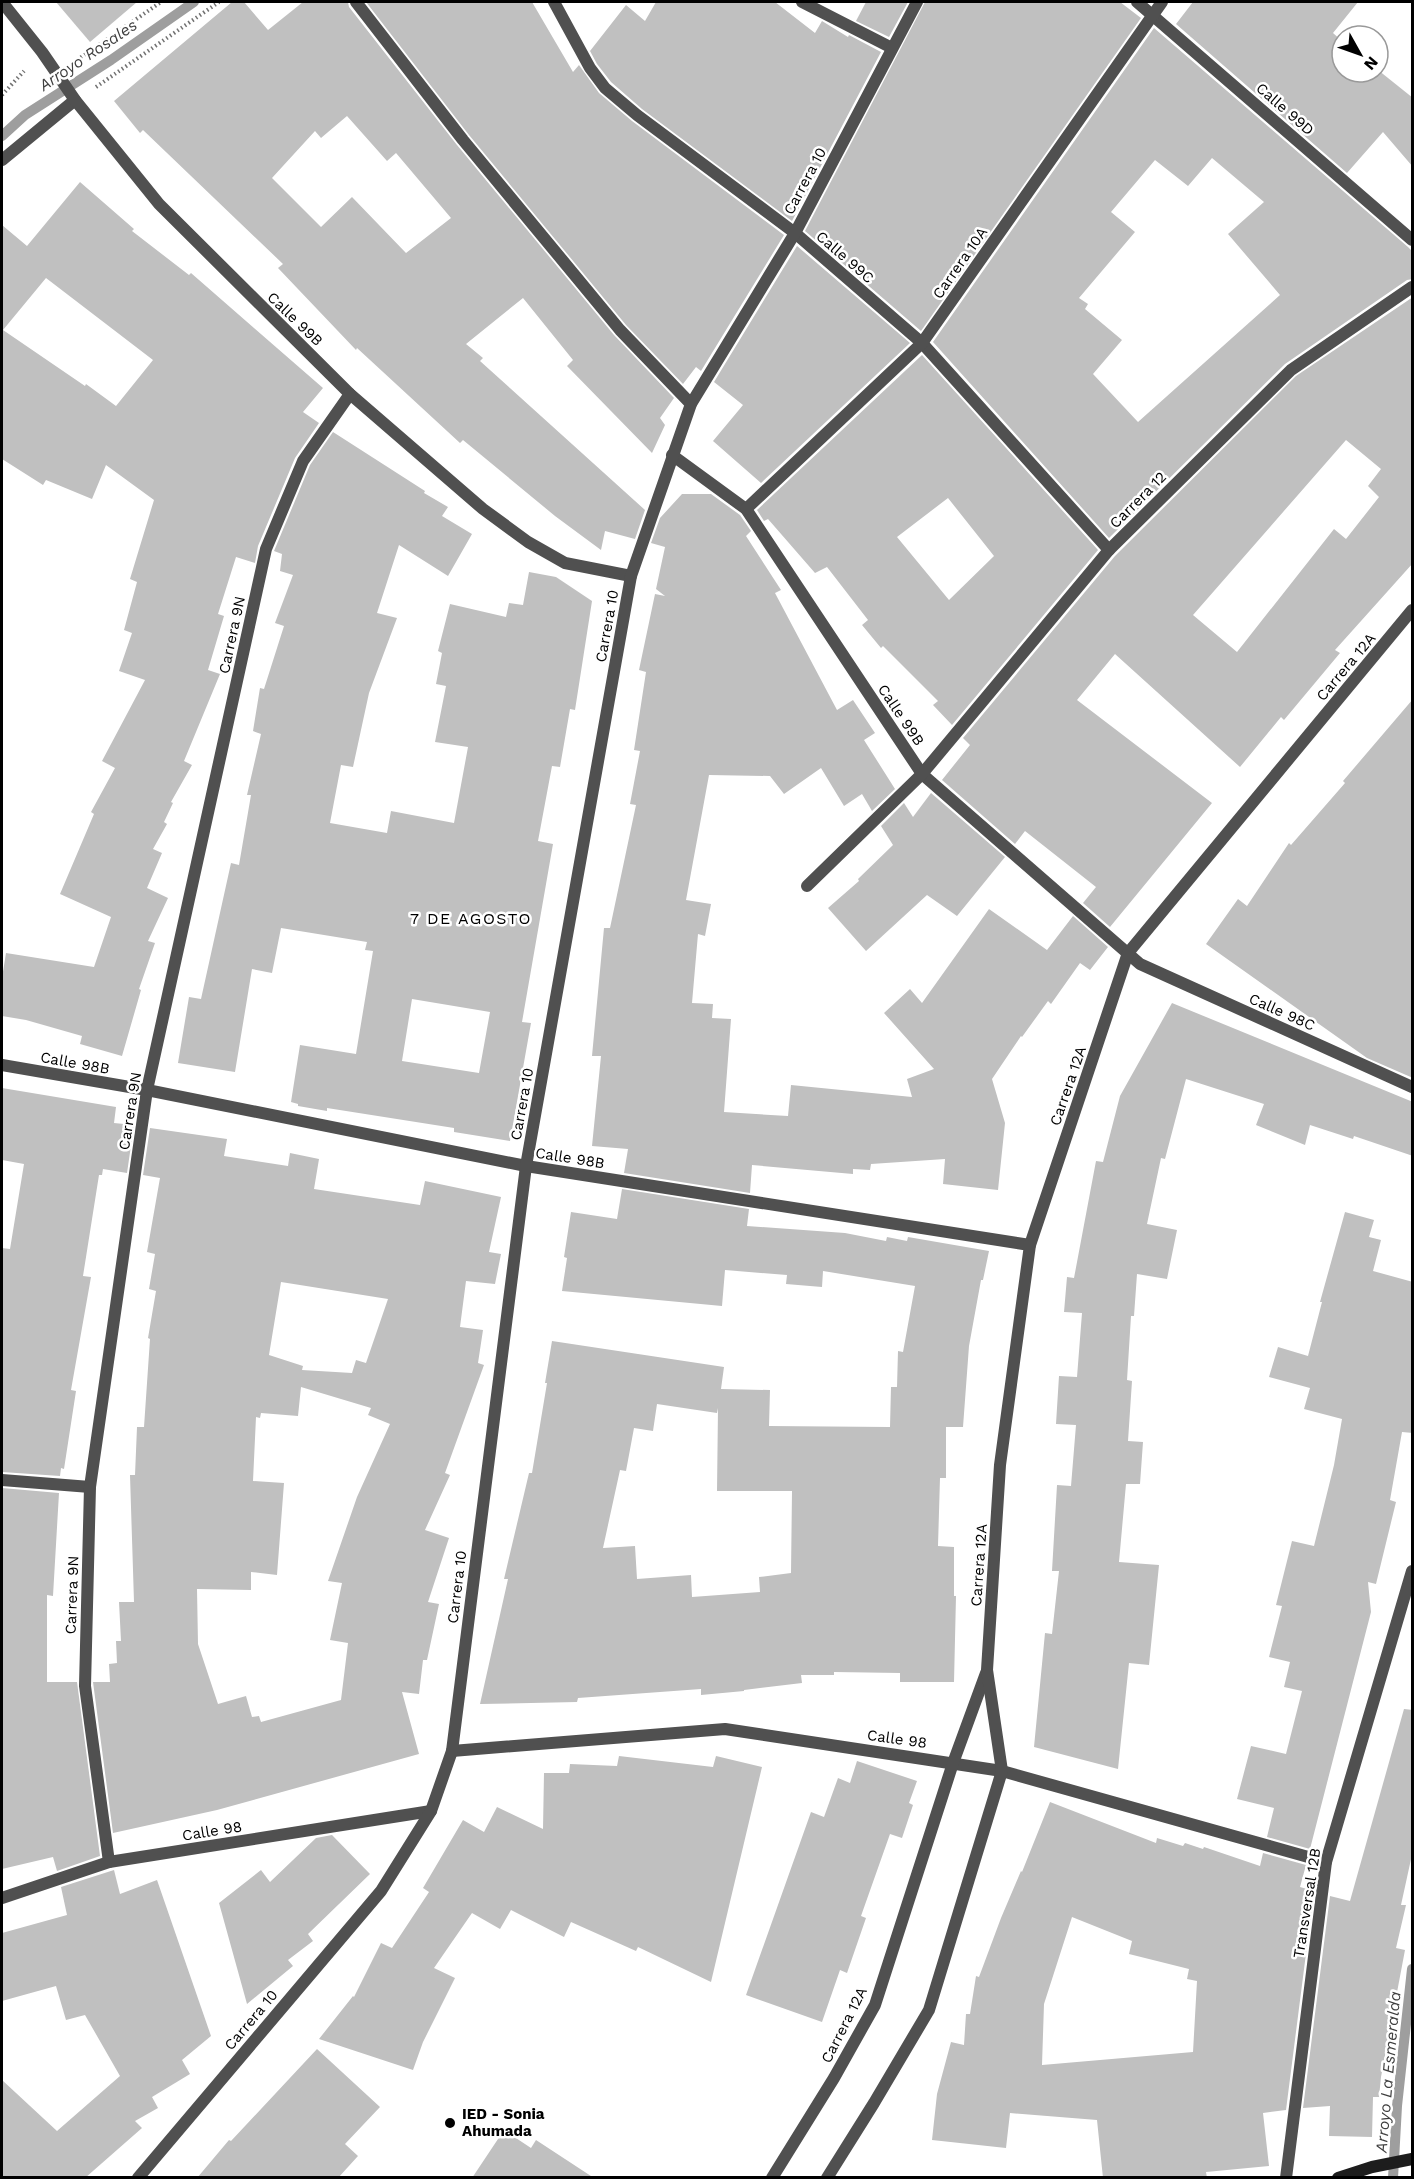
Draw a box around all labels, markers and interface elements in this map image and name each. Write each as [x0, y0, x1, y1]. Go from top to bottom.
water label: Arroyo Rosales [35, 15, 141, 95]
north arrow [1330, 24, 1390, 84]
text: N [1360, 53, 1382, 74]
street label: Calle 99D [1252, 79, 1318, 139]
street label: Carrera 10 [780, 144, 830, 218]
street label: Carrera 10A [929, 224, 991, 302]
street label: Calle 99C [812, 227, 878, 287]
street label: Calle 99B [264, 288, 326, 350]
street label: Carrera 12 [1106, 468, 1170, 532]
street label: Carrera 10 [592, 588, 622, 664]
street label: Carrera 9N [215, 595, 249, 675]
street label: Carrera 12A [1312, 629, 1380, 705]
street label: Calle 99B [874, 681, 928, 749]
district label: 7 DE AGOSTO [410, 909, 532, 928]
street label: Calle 98C [1246, 989, 1318, 1035]
street label: Carrera 12A [1046, 1044, 1090, 1128]
street label: Calle 98B [39, 1048, 111, 1078]
street label: Carrera 10 [507, 1066, 537, 1142]
street label: Carrera 9N [115, 1071, 145, 1151]
street label: Calle 98B [534, 1144, 606, 1172]
street label: Carrera 12A [967, 1523, 991, 1607]
street label: Carrera 10 [444, 1549, 470, 1625]
street label: Carrera 9N [62, 1555, 82, 1635]
street label: Calle 98 [866, 1726, 928, 1752]
street label: Calle 98 [181, 1817, 243, 1845]
street label: Transversal 12B [1289, 1847, 1325, 1959]
street label: Carrera 12A [817, 1984, 871, 2066]
street label: Carrera 10 [220, 1986, 282, 2054]
water label: Arroyo La Esmeralda [1371, 1991, 1405, 2154]
place label: IED - Sonia Ahumada [462, 2105, 545, 2140]
marker: IED - Sonia Ahumada [443, 2116, 457, 2130]

